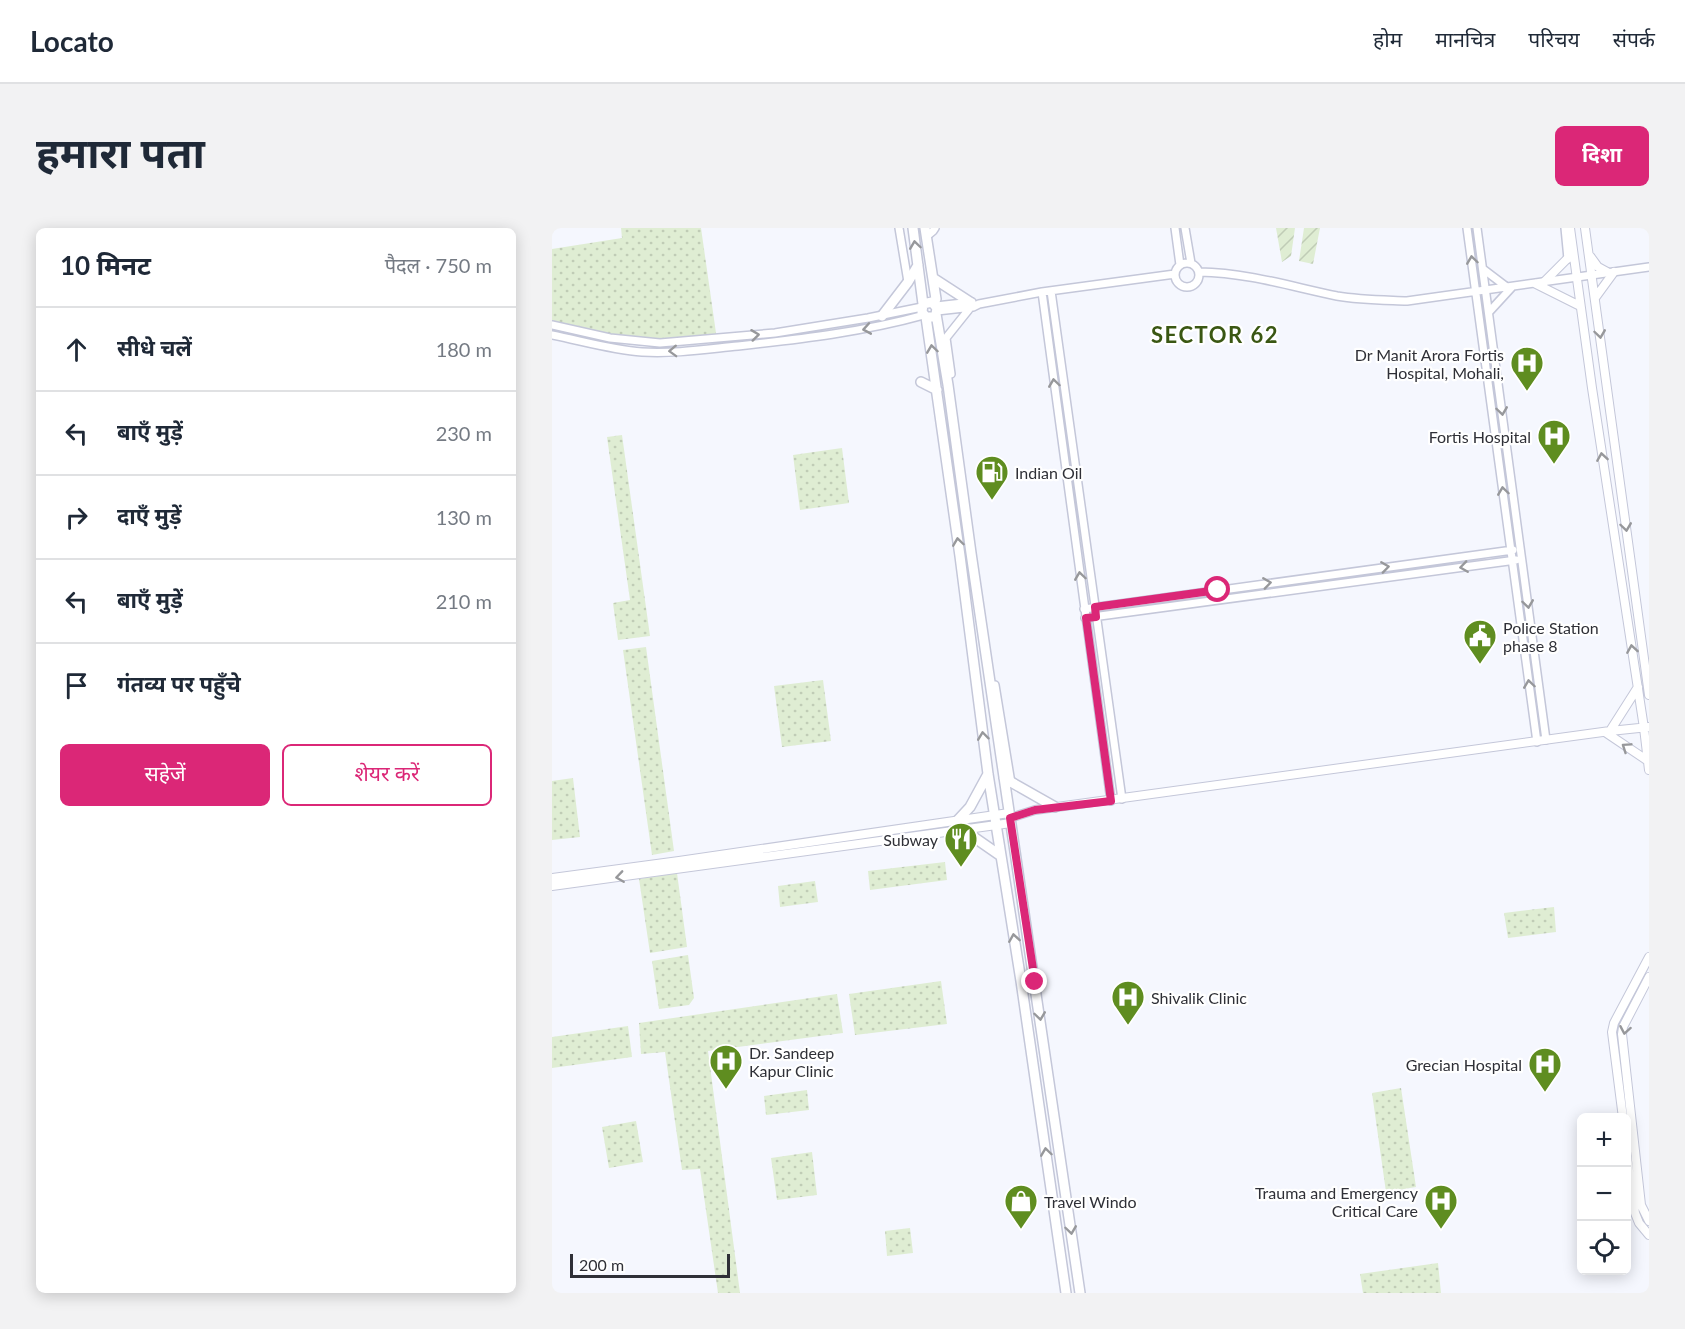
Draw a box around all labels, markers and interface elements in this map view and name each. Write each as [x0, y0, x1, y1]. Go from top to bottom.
text: Locato [30, 24, 114, 58]
text: होम [1373, 26, 1402, 51]
text: मानचित्र [1435, 26, 1495, 51]
text: परिचय [1528, 26, 1580, 51]
text: संपर्क [1613, 26, 1655, 51]
button: दिशा [1555, 126, 1649, 186]
text: हमारा पता [36, 127, 205, 177]
one-way arrow [909, 241, 921, 250]
text: 10 मिनट [60, 249, 151, 281]
text: पैदल · 750 m [385, 253, 492, 277]
one-way arrow [1466, 255, 1478, 265]
district label: SECTOR 62 [1151, 321, 1279, 348]
one-way arrow [862, 322, 871, 334]
one-way arrow [751, 329, 760, 342]
one-way arrow [1594, 329, 1606, 338]
icon: ahead [60, 333, 93, 366]
text: सीधे चलें [117, 334, 192, 361]
text: 180 m [436, 337, 492, 361]
one-way arrow [669, 345, 678, 358]
one-way arrow [926, 345, 938, 354]
place label: Dr Manit Arora Fortis Hospital, Mohali, [1355, 345, 1504, 382]
hospital icon: Dr Manit Arora Fortis Hospital, Mohali, [1509, 345, 1545, 392]
one-way arrow [1049, 378, 1061, 388]
one-way arrow [1496, 407, 1508, 416]
icon: left [60, 417, 93, 450]
text: बाएँ मुड़ें [117, 418, 183, 445]
hospital icon: Fortis Hospital [1536, 418, 1572, 465]
text: 230 m [436, 421, 492, 445]
place label: Fortis Hospital [1429, 427, 1531, 446]
one-way arrow [1597, 452, 1609, 461]
fuel station icon: Indian Oil [974, 454, 1010, 501]
place label: Indian Oil [1015, 463, 1082, 482]
one-way arrow [1497, 486, 1509, 495]
icon: right [60, 501, 93, 534]
text: दाएँ मुड़ें [117, 502, 181, 529]
text: 130 m [436, 505, 492, 529]
one-way arrow [1620, 523, 1632, 532]
one-way arrow [953, 538, 965, 547]
one-way arrow [1459, 560, 1468, 572]
one-way arrow [1380, 562, 1390, 574]
one-way arrow [1074, 572, 1086, 581]
route start [1204, 576, 1230, 602]
one-way arrow [1262, 578, 1272, 590]
icon: left [60, 585, 93, 618]
text: बाएँ मुड़ें [117, 586, 183, 613]
text: 210 m [436, 589, 492, 613]
one-way arrow [1521, 600, 1534, 609]
public building icon: Police Station phase 8 [1462, 618, 1498, 665]
place label: Police Station phase 8 [1503, 618, 1599, 655]
one-way arrow [1627, 645, 1639, 654]
icon: arrive [60, 669, 93, 702]
text: गंतव्य पर पहुँचे [117, 670, 241, 697]
one-way arrow [1524, 679, 1536, 688]
one-way arrow [977, 731, 990, 740]
one-way arrow [1622, 743, 1633, 754]
button: सहेजें [60, 744, 270, 806]
button: शेयर करें [282, 744, 492, 806]
restaurant icon: Subway [943, 821, 979, 868]
place label: Subway [883, 830, 939, 849]
one-way arrow [615, 870, 625, 882]
one-way arrow [1009, 934, 1021, 943]
route end [1021, 968, 1047, 994]
hospital icon: Shivalik Clinic [1110, 979, 1146, 1026]
place label: Shivalik Clinic [1151, 988, 1247, 1007]
one-way arrow [1034, 1011, 1046, 1020]
one-way arrow [1619, 1025, 1632, 1035]
hospital icon: Dr. Sandeep Kapur Clinic [708, 1043, 744, 1090]
place label: Dr. Sandeep Kapur Clinic [749, 1043, 834, 1080]
hospital icon: Grecian Hospital [1527, 1046, 1563, 1093]
place label: Grecian Hospital [1406, 1055, 1522, 1074]
map controls [1577, 1113, 1631, 1275]
button: + [1577, 1113, 1631, 1167]
one-way arrow [1040, 1147, 1052, 1157]
button: − [1577, 1167, 1631, 1221]
shop icon: Travel Windo [1003, 1183, 1039, 1230]
place label: Trauma and Emergency Critical Care [1255, 1183, 1419, 1220]
hospital icon: Trauma and Emergency Critical Care [1423, 1183, 1459, 1230]
place label: Travel Windo [1044, 1192, 1137, 1211]
button: locate [1577, 1221, 1631, 1275]
one-way arrow [1064, 1225, 1076, 1234]
scale bar [570, 1251, 730, 1278]
text: 200 m [579, 1255, 624, 1274]

